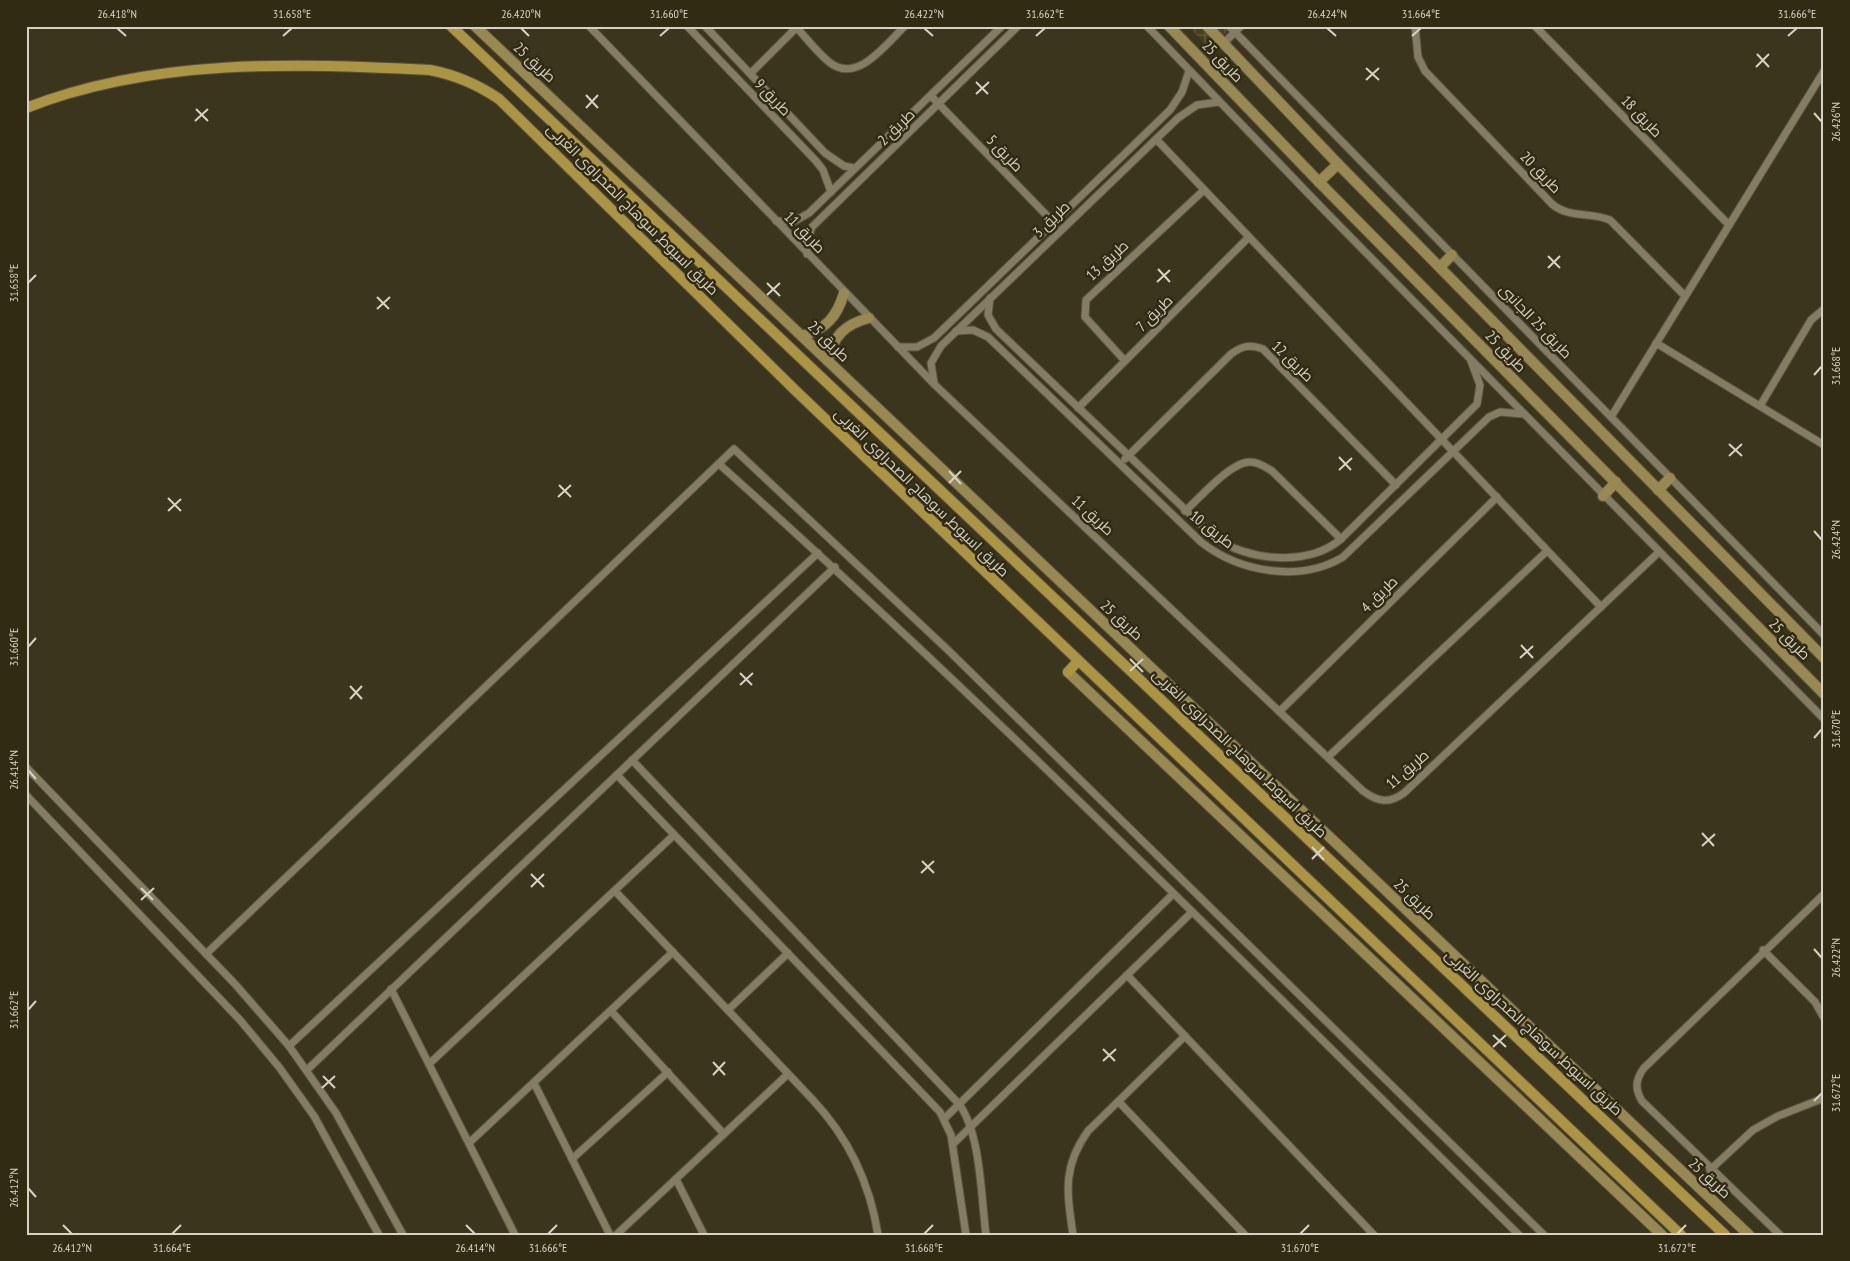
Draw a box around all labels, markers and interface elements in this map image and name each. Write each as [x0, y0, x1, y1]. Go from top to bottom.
text: 26.418°N [97, 6, 137, 21]
text: 31.658°E [273, 6, 311, 21]
text: 26.420°N [501, 6, 541, 21]
text: 31.660°E [650, 6, 688, 21]
text: 26.422°N [904, 6, 944, 21]
text: 31.662°E [1026, 6, 1064, 21]
text: 26.424°N [1307, 6, 1347, 21]
text: 31.664°E [1402, 6, 1440, 21]
text: 31.666°E [1778, 6, 1816, 21]
street label: طريق 25 [1198, 36, 1248, 87]
street label: طريق 25 [509, 38, 560, 87]
street label: طريق 9 [750, 74, 795, 120]
street label: طريق 18 [1617, 91, 1667, 142]
text: 26.426°N [1828, 102, 1843, 142]
street label: طريق 2 [873, 105, 919, 150]
street label: طريق اسيوط, سوهاج الصحراوى الغربى [542, 119, 723, 300]
street label: طريق 5 [982, 130, 1027, 176]
street label: طريق 20 [1516, 147, 1566, 198]
street label: طريق 3 [1028, 197, 1074, 242]
street label: طريق 11 [780, 207, 830, 258]
street label: طريق 13 [1082, 236, 1133, 285]
text: 31.658°E [6, 264, 21, 302]
street label: طريق 25 الجانبى [1496, 280, 1576, 362]
street label: طريق 7 [1132, 291, 1177, 336]
street label: طريق 25 [803, 316, 854, 366]
street label: طريق 25 [1482, 326, 1530, 376]
street label: طريق 12 [1267, 336, 1318, 386]
text: 31.668°E [1828, 347, 1843, 385]
street label: طريق اسيوط, سوهاج الصحراوى الغربى [829, 403, 1013, 582]
street label: طريق 11 [1067, 491, 1118, 540]
street label: طريق 10 [1185, 506, 1238, 553]
text: 26.424°N [1828, 520, 1843, 560]
street label: طريق 4 [1357, 572, 1402, 617]
street label: طريق 25 [1096, 596, 1147, 645]
street label: طريق 25 [1765, 614, 1815, 664]
text: 31.660°E [6, 628, 21, 666]
street label: طريق اسيوط, سوهاج الصحراوى الغربى [1147, 664, 1331, 843]
text: 31.670°E [1828, 710, 1843, 748]
street label: طريق 11 [1382, 745, 1433, 794]
text: 26.414°N [6, 750, 21, 790]
street label: طريق 25 [1389, 874, 1440, 924]
text: 26.422°N [1828, 938, 1843, 978]
street label: طريق اسيوط, سوهاج الصحراوى الغربى [1440, 945, 1627, 1121]
text: 31.662°E [6, 991, 21, 1029]
text: 31.672°E [1828, 1074, 1843, 1112]
street label: طريق 25 [1684, 1154, 1735, 1203]
text: 26.412°N [6, 1168, 21, 1208]
text: 26.412°N [52, 1240, 92, 1255]
text: 31.664°E [153, 1240, 191, 1255]
text: 26.414°N [455, 1240, 495, 1255]
text: 31.666°E [529, 1240, 567, 1255]
text: 31.668°E [905, 1240, 943, 1255]
text: 31.670°E [1281, 1240, 1319, 1255]
text: 31.672°E [1658, 1240, 1696, 1255]

